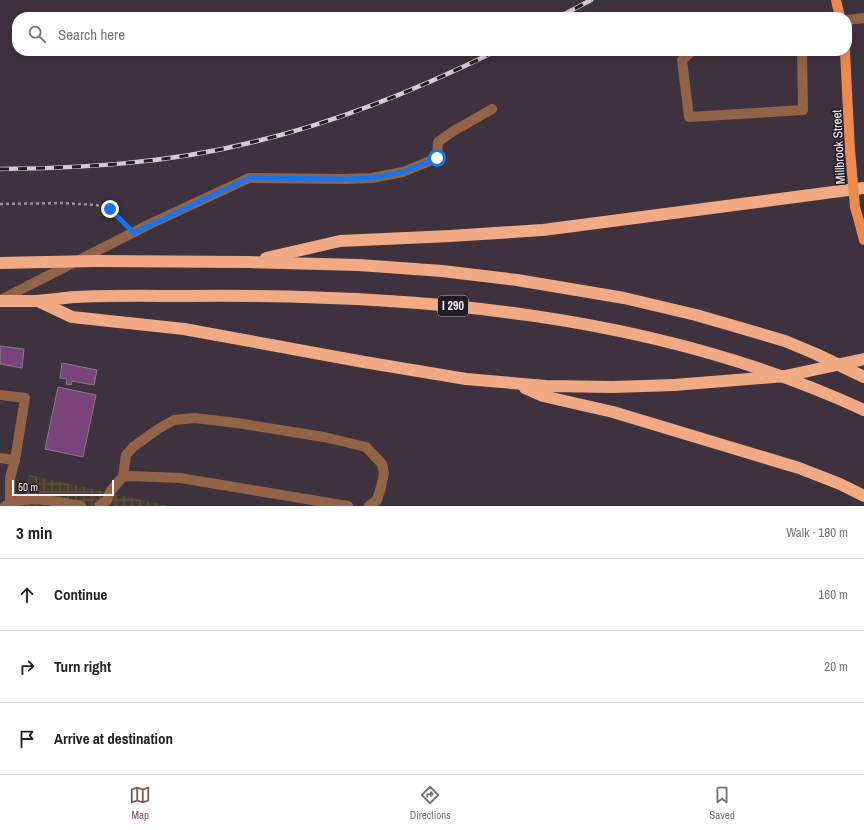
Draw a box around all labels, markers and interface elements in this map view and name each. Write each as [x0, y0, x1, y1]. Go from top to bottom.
search box [12, 12, 852, 56]
icon: search [26, 23, 48, 45]
text: Search here [58, 24, 125, 45]
street label: Millbrook Street [828, 109, 849, 185]
route start [428, 149, 446, 167]
route end [101, 200, 119, 218]
road number: I 290 [438, 296, 468, 316]
scale bar [12, 478, 114, 497]
text: 50 m [18, 480, 38, 494]
text: 3 min [16, 521, 52, 544]
text: Walk · 180 m [786, 524, 848, 541]
icon: ahead [16, 584, 38, 606]
text: Continue [54, 584, 107, 605]
text: 160 m [818, 586, 848, 603]
icon: right [16, 656, 38, 678]
text: Turn right [54, 656, 111, 677]
text: 20 m [824, 658, 848, 675]
icon: arrive [16, 728, 38, 750]
text: Arrive at destination [54, 728, 173, 749]
tab: Map [129, 784, 151, 822]
tab: Directions [410, 784, 451, 822]
tab: Saved [709, 784, 735, 822]

